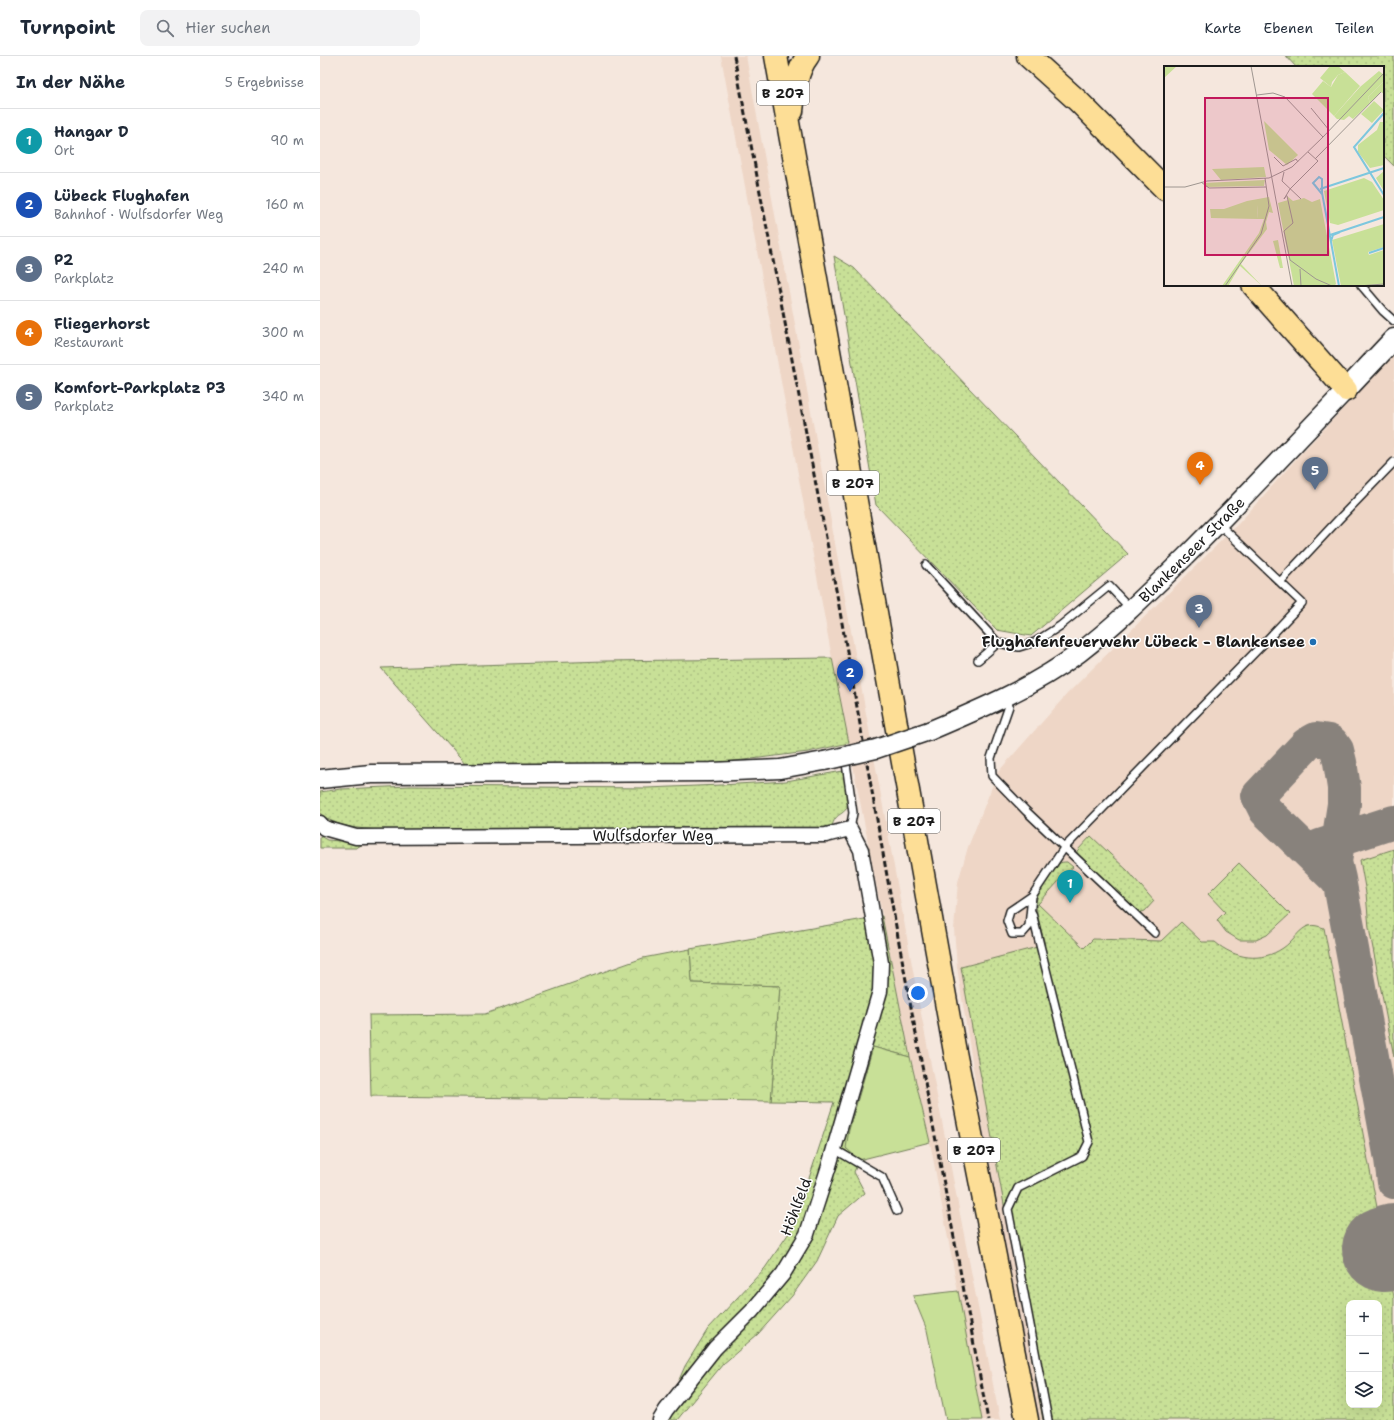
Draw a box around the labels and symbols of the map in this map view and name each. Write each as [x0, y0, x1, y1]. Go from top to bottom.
inset map [1164, 66, 1384, 286]
road number: B 207 [757, 81, 809, 105]
pin: 4 [1187, 452, 1213, 485]
pin: 5 [1302, 457, 1328, 490]
road number: B 207 [827, 471, 879, 495]
street label: Blankenseer Straße [1135, 493, 1249, 607]
pin: 3 [1186, 595, 1212, 628]
place label: Flughafenfeuerwehr Lübeck - Blankensee [982, 632, 1305, 652]
marker: Flughafenfeuerwehr Lübeck - Blankensee [1308, 637, 1318, 647]
pin: 2 [837, 659, 863, 692]
road number: B 207 [888, 809, 940, 833]
street label: Wulfsdorfer Weg [593, 826, 713, 846]
pin: 1 [1057, 870, 1083, 903]
your location [908, 983, 928, 1003]
road number: B 207 [948, 1138, 1000, 1162]
street label: Höhlfeld [776, 1175, 816, 1239]

